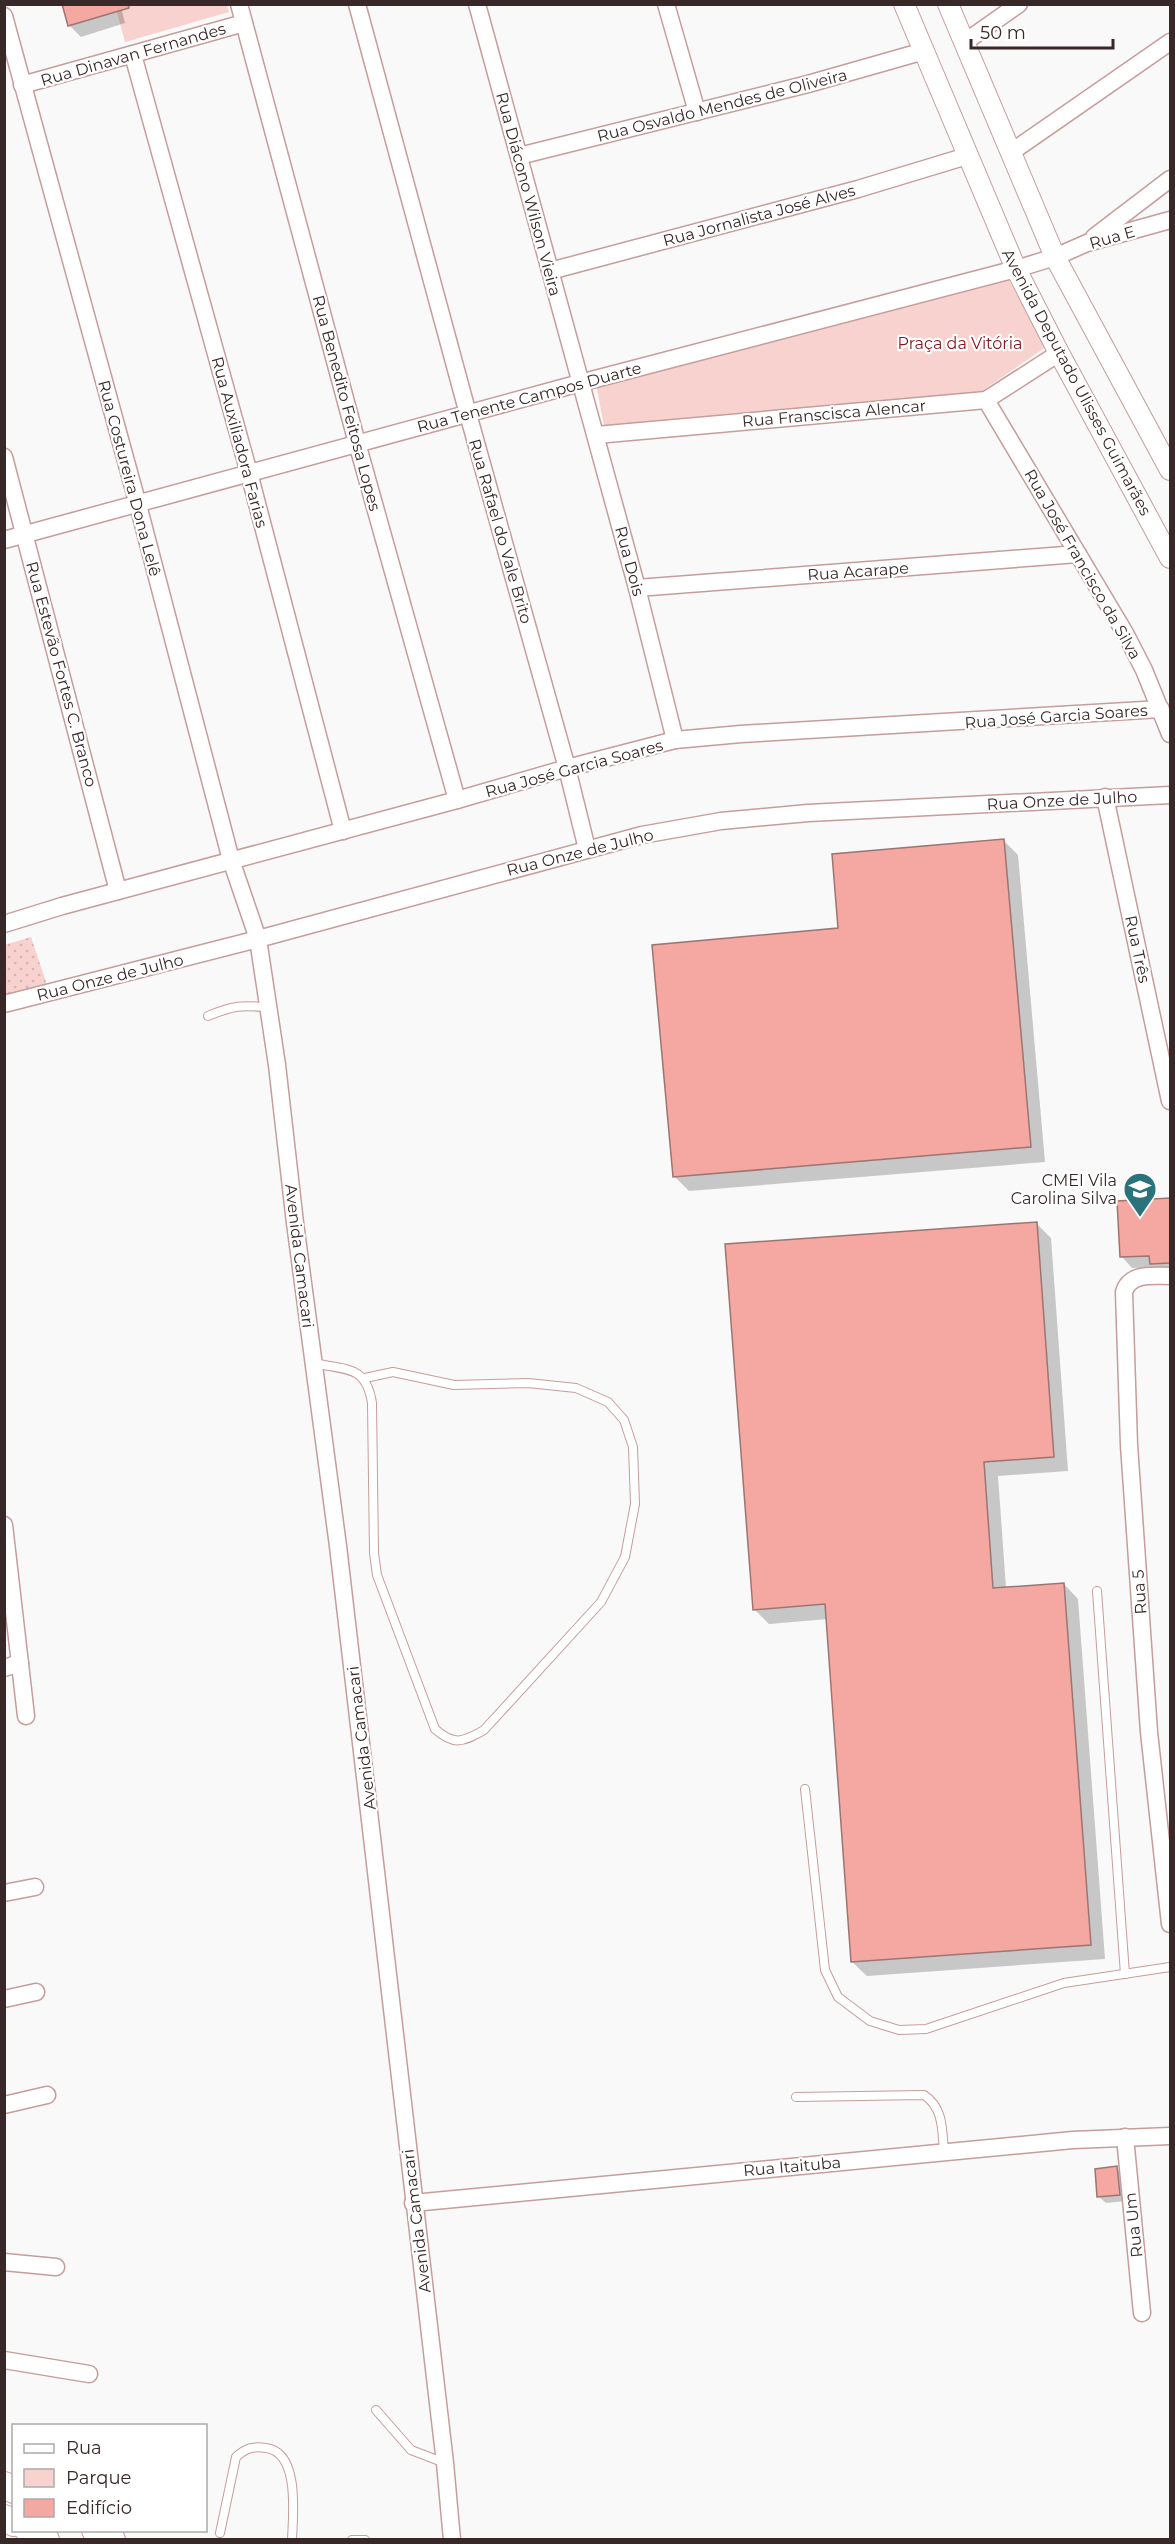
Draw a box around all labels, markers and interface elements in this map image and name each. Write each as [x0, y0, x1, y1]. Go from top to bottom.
scale bar [971, 12, 1114, 50]
street label: Rua Dinavan Fernandes [38, 19, 228, 90]
text: 50 m [980, 22, 1026, 44]
street label: Rua Osvaldo Mendes de Oliveira [595, 65, 849, 146]
street label: Rua Diácono Wilson Vieira [492, 90, 565, 298]
street label: Rua Jornalista José Alves [661, 181, 857, 250]
street label: Rua E [1087, 222, 1137, 253]
street label: Avenida Deputado Ulisses Guimarães [998, 246, 1155, 519]
street label: Rua Benedito Feitosa Lopes [309, 293, 385, 513]
park label: Praça da Vitória [898, 334, 1022, 353]
street label: Rua Auxiliadora Farias [208, 355, 272, 530]
street label: Rua Tenente Campos Duarte [415, 358, 643, 437]
street label: Rua Costureira Dona Lelê [94, 378, 165, 578]
street label: Rua Franscisca Alencar [741, 396, 927, 431]
street label: Rua Rafael do Vale Brito [465, 437, 536, 626]
street label: Rua José Francisco da Silva [1020, 466, 1145, 663]
street label: Rua Dois [611, 524, 648, 598]
street label: Rua Acarape [807, 558, 909, 585]
street label: Rua Estevão Fortes C. Branco [22, 559, 101, 789]
street label: Rua José Garcia Soares [964, 701, 1148, 732]
street label: Rua José Garcia Soares [483, 736, 665, 801]
street label: Rua Onze de Julho [986, 787, 1138, 814]
street label: Rua Onze de Julho [505, 825, 656, 880]
street label: Rua Três [1121, 914, 1154, 985]
street label: Rua Onze de Julho [35, 950, 186, 1005]
place label: CMEI Vila Carolina Silva [1011, 1171, 1117, 1208]
school or university icon: CMEI Vila Carolina Silva [1122, 1171, 1158, 1218]
street label: Avenida Camacari [281, 1183, 318, 1329]
street label: Rua 5 [1128, 1569, 1151, 1615]
street label: Avenida Camacari [343, 1665, 380, 1811]
street label: Avenida Camacari [398, 2148, 435, 2294]
street label: Rua Itaituba [742, 2153, 842, 2180]
street label: Rua Um [1121, 2191, 1146, 2259]
legend [12, 2424, 207, 2532]
text: Rua [66, 2437, 102, 2459]
text: Parque [66, 2467, 132, 2489]
text: Edifício [66, 2497, 132, 2519]

